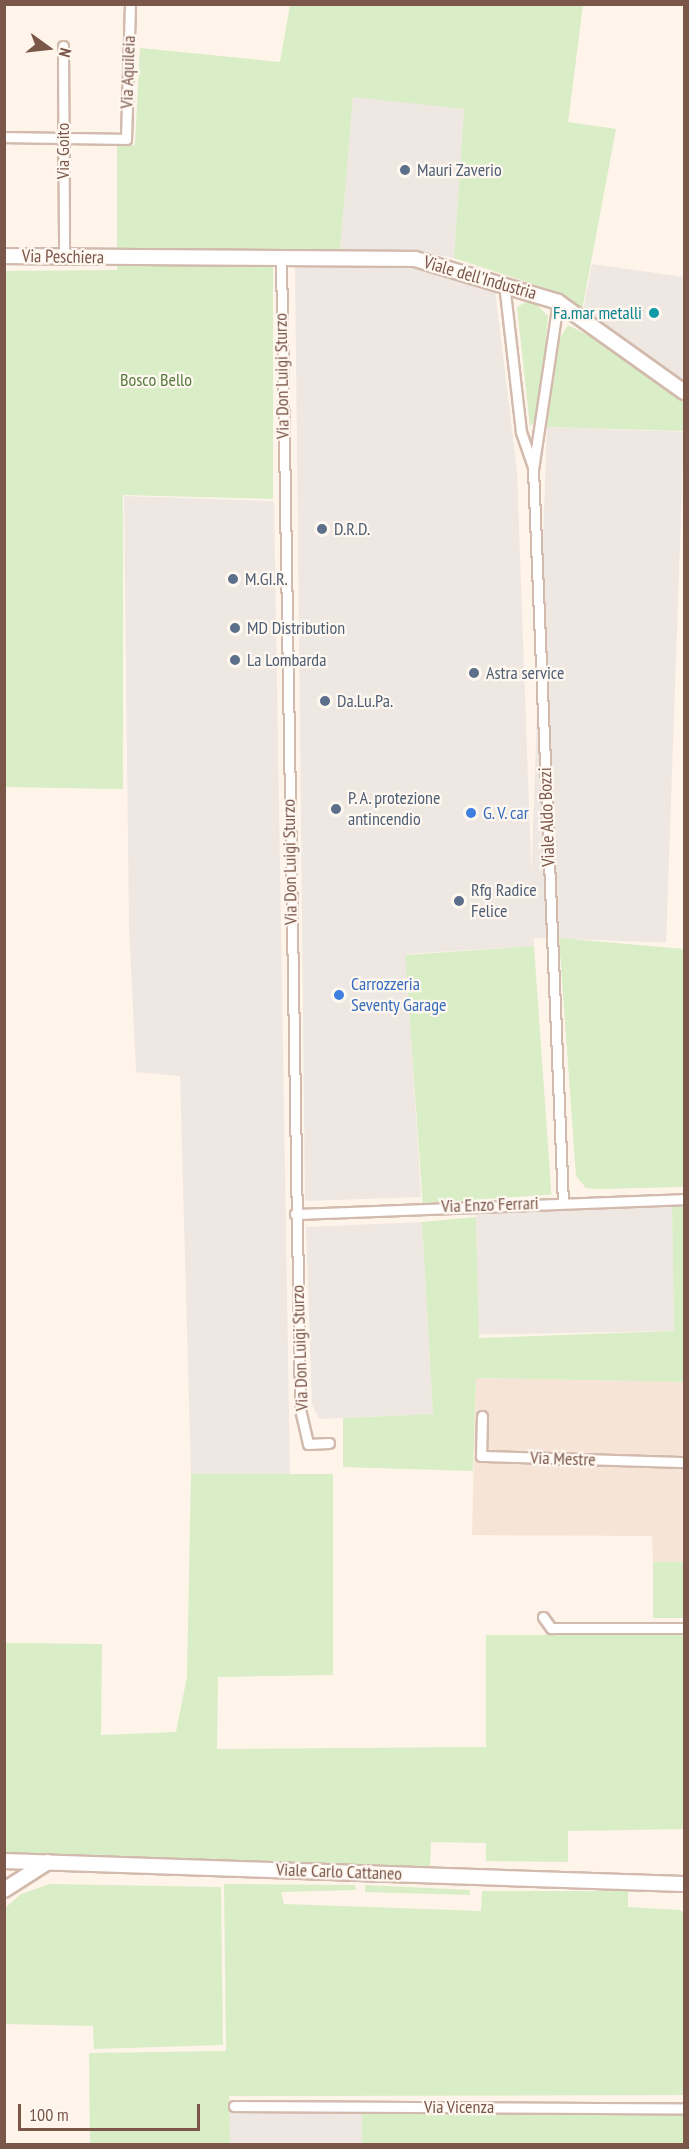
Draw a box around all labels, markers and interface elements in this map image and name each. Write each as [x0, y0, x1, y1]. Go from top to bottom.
north arrow [18, 18, 78, 78]
street label: Via Aquileia [116, 35, 140, 109]
text: N [55, 46, 76, 59]
street label: Via Goito [52, 123, 74, 179]
place label: Mauri Zaverio [417, 159, 502, 181]
marker: Mauri Zaverio [398, 163, 412, 177]
street label: Via Peschiera [22, 245, 104, 269]
street label: Viale dell'Industria [421, 252, 539, 304]
place label: Fa.mar metalli [553, 302, 642, 324]
marker: Fa.mar metalli [647, 306, 661, 320]
street label: Via Don Luigi Sturzo [270, 313, 294, 439]
park label: Bosco Bello [120, 369, 192, 391]
place label: D.R.D. [334, 518, 370, 540]
marker: D.R.D. [315, 522, 329, 536]
place label: M.GI.R. [245, 568, 288, 590]
marker: M.GI.R. [226, 572, 240, 586]
place label: MD Distribution [247, 617, 345, 639]
marker: MD Distribution [228, 621, 242, 635]
place label: La Lombarda [247, 649, 326, 671]
marker: La Lombarda [228, 653, 242, 667]
place label: Astra service [486, 662, 564, 684]
marker: Astra service [467, 666, 481, 680]
place label: Da.Lu.Pa. [337, 690, 393, 712]
marker: Da.Lu.Pa. [318, 694, 332, 708]
street label: Viale Aldo Bozzi [534, 767, 560, 867]
place label: P. A. protezione antincendio [348, 788, 443, 830]
street label: Via Don Luigi Sturzo [278, 799, 302, 925]
marker: P. A. protezione antincendio [329, 802, 343, 816]
place label: G. V. car [483, 802, 531, 824]
marker: G. V. car [464, 806, 478, 820]
place label: Rfg Radice Felice [471, 880, 537, 922]
marker: Rfg Radice Felice [452, 894, 466, 908]
place label: Carrozzeria Seventy Garage [351, 974, 447, 1016]
marker: Carrozzeria Seventy Garage [332, 988, 346, 1002]
street label: Via Enzo Ferrari [441, 1193, 539, 1217]
street label: Via Don Luigi Sturzo [287, 1285, 313, 1411]
street label: Via Mestre [530, 1447, 596, 1471]
street label: Viale Carlo Cattaneo [276, 1859, 402, 1885]
scale bar [21, 2092, 202, 2130]
street label: Via Vicenza [424, 2096, 494, 2118]
text: 100 m [29, 2103, 69, 2126]

